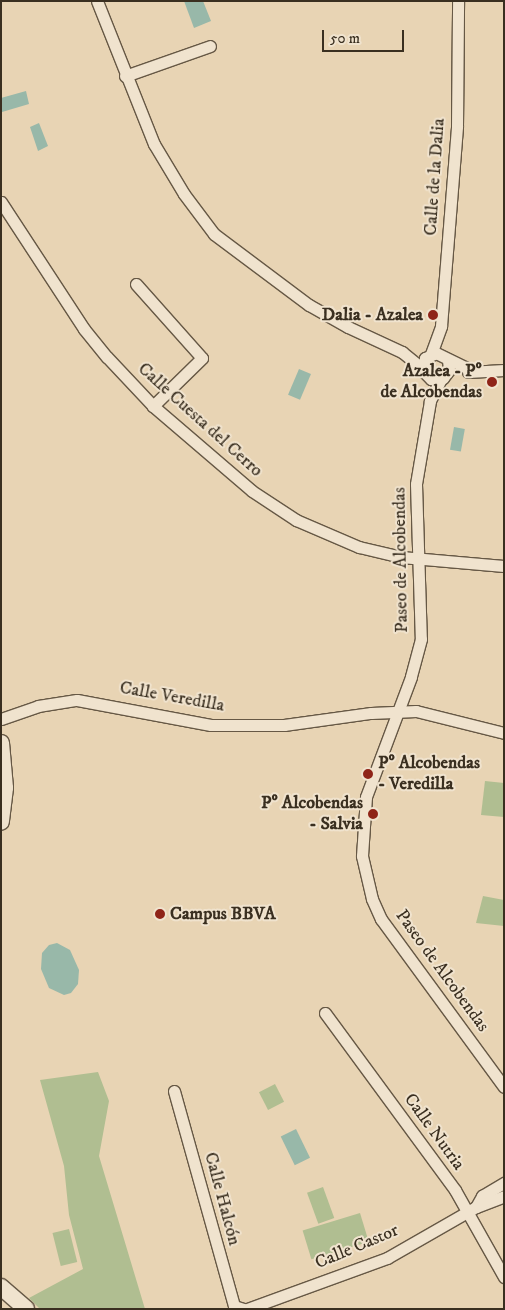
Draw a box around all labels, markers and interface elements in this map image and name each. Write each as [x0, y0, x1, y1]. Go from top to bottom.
scale bar [325, 20, 408, 52]
text: 50 m [330, 29, 360, 48]
street label: Calle de la Dalia [420, 118, 450, 236]
place label: Dalia - Azalea [322, 304, 423, 326]
marker: Dalia - Azalea [427, 309, 439, 321]
street label: Calle Cuesta del Cerro [133, 358, 267, 482]
place label: Azalea - Pº de Alcobendas [381, 361, 482, 404]
marker: Azalea - Pº de Alcobendas [486, 376, 498, 388]
street label: Paseo de Alcobendas [389, 487, 413, 633]
street label: Calle Veredilla [118, 677, 226, 717]
place label: Pº Alcobendas - Veredilla [378, 753, 480, 796]
marker: Pº Alcobendas - Veredilla [362, 768, 374, 780]
place label: Pº Alcobendas - Salvia [261, 793, 363, 836]
marker: Pº Alcobendas - Salvia [367, 808, 379, 820]
place label: Campus BBVA [170, 903, 276, 925]
street label: Paseo de Alcobendas [390, 906, 494, 1036]
marker: Campus BBVA [154, 908, 166, 920]
street label: Calle Nutria [399, 1089, 469, 1175]
street label: Calle Halcón [199, 1150, 245, 1248]
street label: Calle Castor [312, 1220, 402, 1274]

